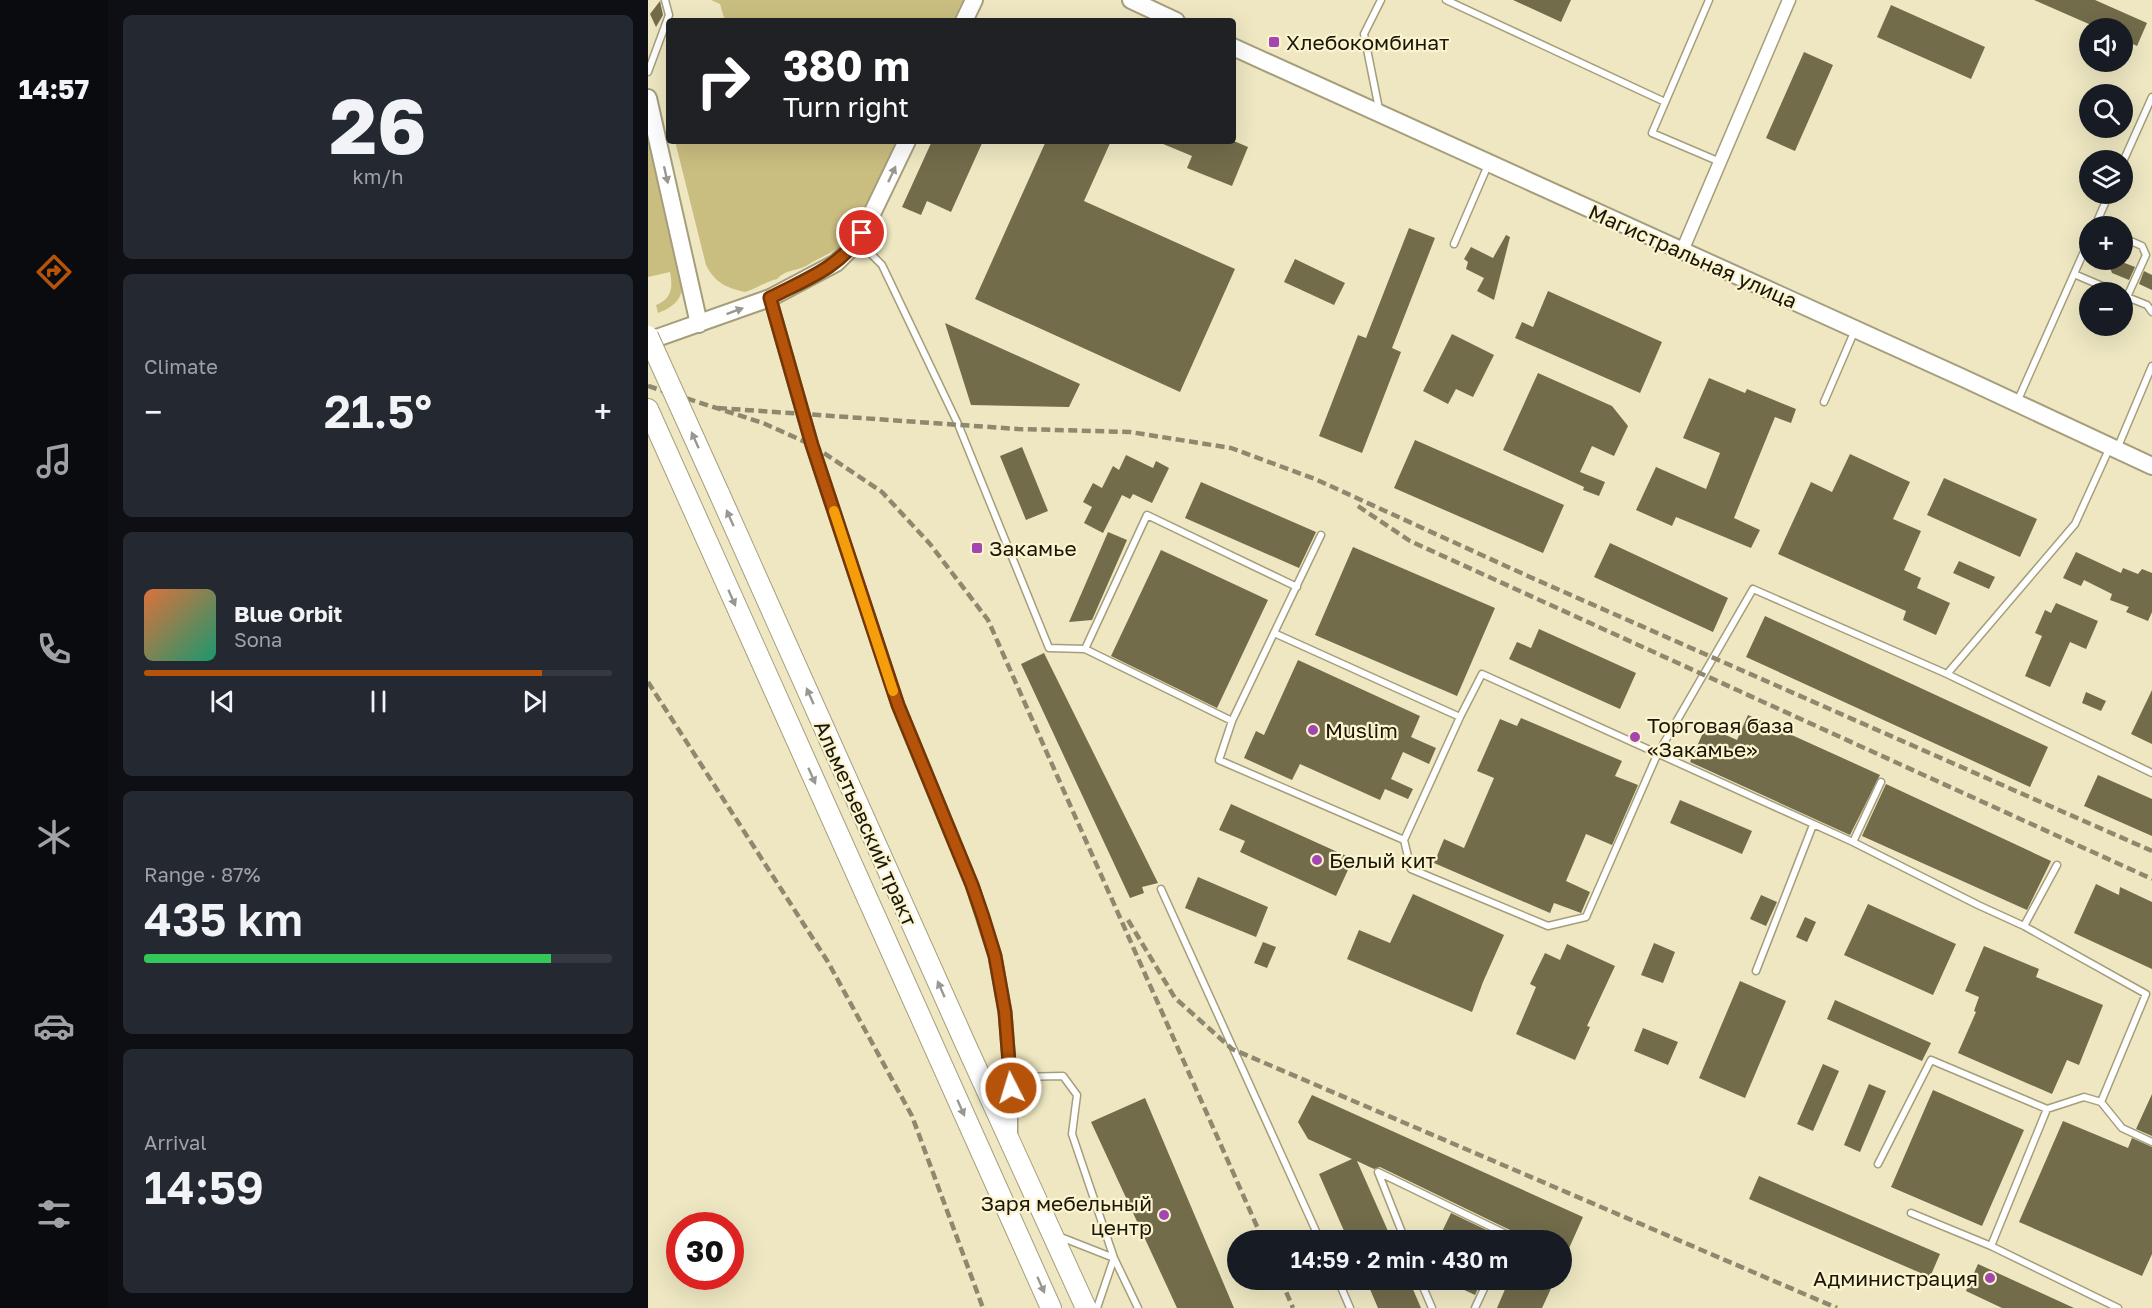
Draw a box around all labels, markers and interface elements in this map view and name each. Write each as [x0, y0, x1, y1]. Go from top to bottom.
map controls [2079, 18, 2133, 336]
button: sound [2079, 18, 2133, 72]
place label: Хлебокомбинат [1286, 29, 1449, 55]
marker: Хлебокомбинат [1267, 35, 1281, 49]
text: 380 m [783, 40, 910, 90]
icon: right [684, 42, 762, 120]
text: 14:57 [19, 73, 89, 105]
text: 26 [329, 78, 427, 171]
button: search [2079, 84, 2133, 138]
text: Turn right [783, 91, 909, 123]
button: layers [2079, 150, 2133, 204]
text: km/h [353, 164, 403, 188]
one-way arrow [661, 166, 671, 184]
one-way arrow [887, 166, 896, 183]
street label: Магистральная улица [1585, 198, 1801, 314]
pin [836, 207, 887, 258]
icon: arrive [845, 216, 878, 249]
button: + [2079, 216, 2133, 270]
icon: directions [33, 251, 75, 293]
button: − [2079, 282, 2133, 336]
one-way arrow [726, 306, 744, 316]
text: Climate [144, 354, 218, 378]
text: 21.5° [324, 384, 432, 438]
text: − [144, 392, 162, 431]
text: + [594, 392, 612, 431]
one-way arrow [690, 432, 699, 449]
icon: music [33, 440, 75, 482]
one-way arrow [725, 509, 735, 527]
place label: Закамье [989, 535, 1077, 561]
marker: Закамье [970, 541, 984, 555]
one-way arrow [728, 589, 738, 607]
text: Blue Orbit [234, 600, 342, 627]
text: Sona [234, 627, 282, 651]
icon: phone [33, 628, 75, 670]
icon: previous [206, 685, 239, 718]
icon: pause [362, 685, 395, 718]
icon: next [518, 685, 551, 718]
one-way arrow [805, 688, 814, 705]
place label: Торговая база «Закамье» [1647, 712, 1794, 762]
street label: Альметьевский тракт [809, 716, 923, 930]
place label: Muslim [1325, 717, 1398, 743]
marker: Muslim [1306, 723, 1320, 737]
marker: Торговая база «Закамье» [1628, 730, 1642, 744]
one-way arrow [808, 767, 817, 785]
icon: climate [33, 816, 75, 858]
place label: Белый кит [1329, 847, 1436, 873]
marker: Белый кит [1310, 853, 1324, 867]
text: Range · 87% [144, 862, 261, 886]
text: 435 km [144, 892, 303, 946]
one-way arrow [936, 981, 945, 998]
icon: car [33, 1005, 75, 1047]
position arrow [979, 1056, 1043, 1120]
one-way arrow [956, 1099, 966, 1117]
text: Arrival [144, 1130, 207, 1154]
text: 14:59 [144, 1160, 264, 1214]
place label: Заря мебельный центр [981, 1190, 1152, 1240]
icon: filters [33, 1193, 75, 1235]
marker: Заря мебельный центр [1157, 1208, 1171, 1222]
speed limit sign: 30 [666, 1212, 744, 1290]
text: 14:59 · 2 min · 430 m [1291, 1246, 1508, 1273]
place label: Администрация [1813, 1265, 1978, 1291]
marker: Администрация [1983, 1271, 1997, 1285]
one-way arrow [1036, 1277, 1046, 1295]

